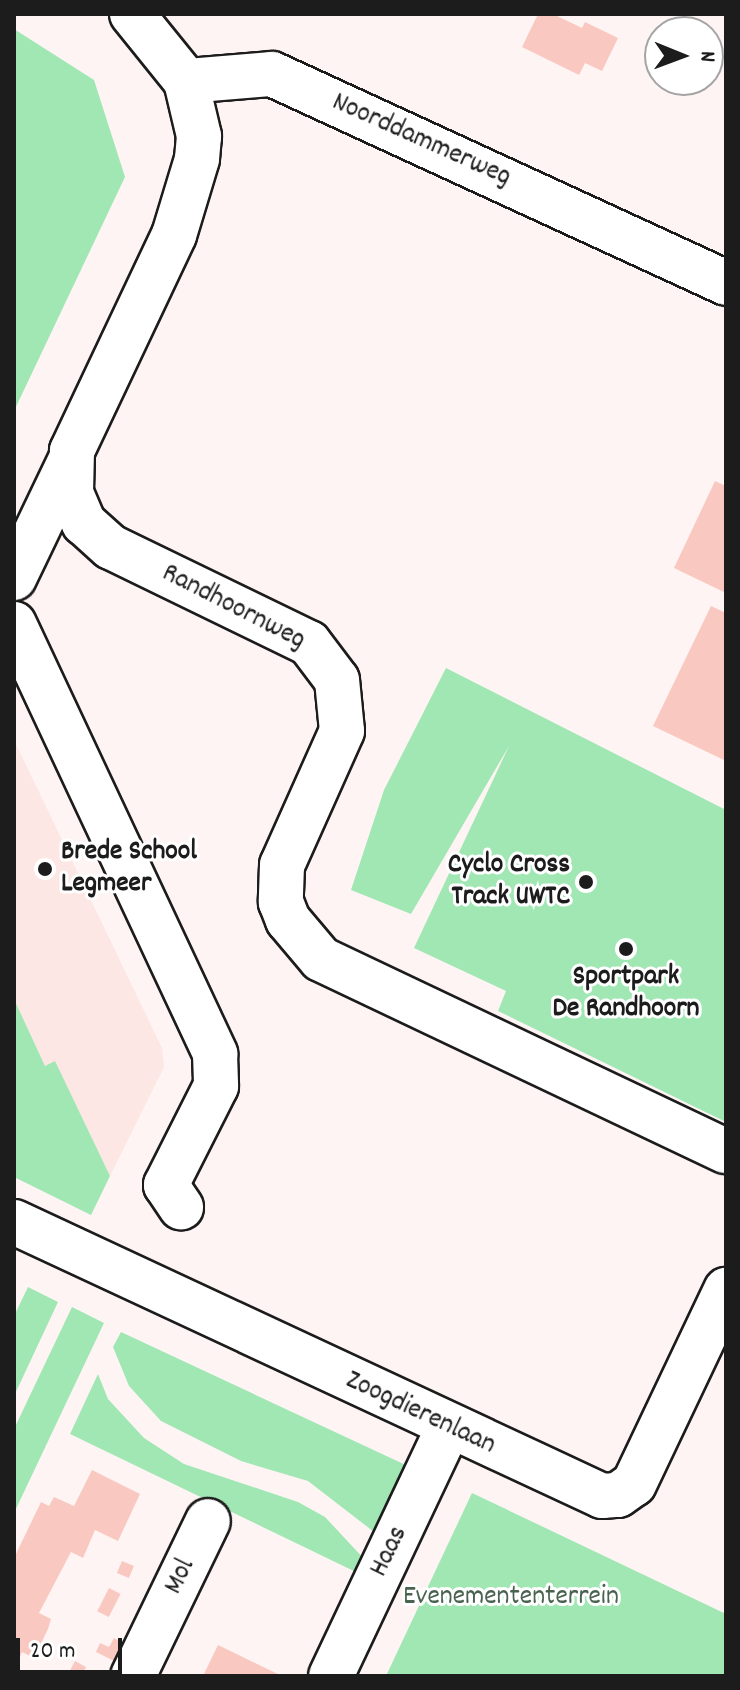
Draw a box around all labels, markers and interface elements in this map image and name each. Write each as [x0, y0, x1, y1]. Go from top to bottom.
north arrow [644, 16, 724, 96]
text: N [691, 51, 722, 62]
street label: Noorddammerweg [326, 87, 516, 195]
street label: Randhoornweg [156, 558, 310, 658]
place label: Brede School Legmeer [61, 836, 197, 902]
place label: Cyclo Cross Track UWTC [448, 849, 570, 915]
marker: Brede School Legmeer [36, 860, 54, 878]
marker: Cyclo Cross Track UWTC [577, 873, 595, 891]
marker: Sportpark De Randhoorn [617, 940, 635, 958]
place label: Sportpark De Randhoorn [552, 961, 700, 1027]
street label: Zoogdierenlaan [340, 1365, 500, 1463]
street label: Haas [363, 1521, 417, 1583]
street label: Mol [158, 1554, 204, 1600]
park label: Evenemententerrein [403, 1581, 619, 1615]
scale bar [20, 1622, 126, 1672]
text: 20 m [30, 1635, 76, 1669]

